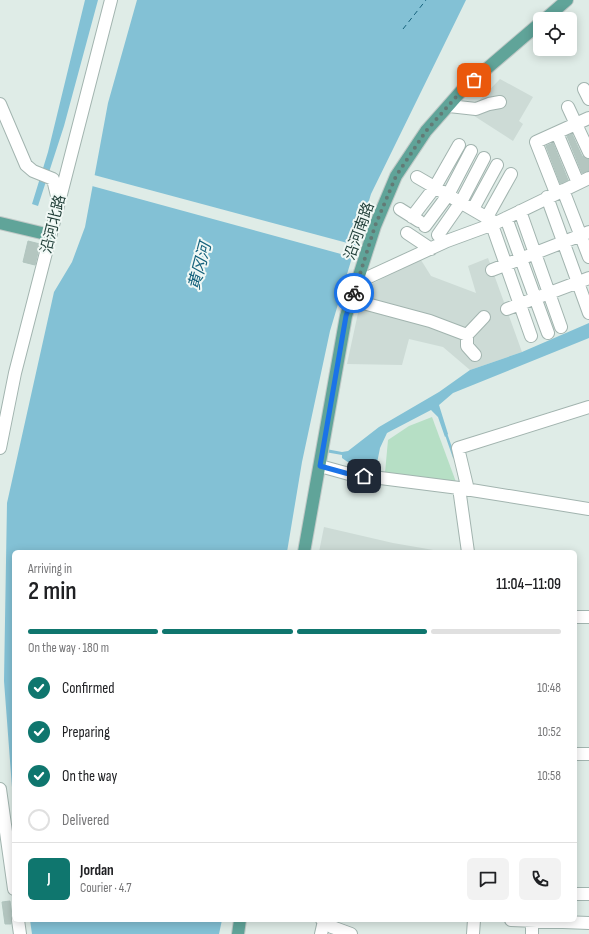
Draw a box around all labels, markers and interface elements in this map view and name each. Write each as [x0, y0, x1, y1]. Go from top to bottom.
map controls [533, 12, 577, 56]
button: locate [533, 12, 577, 56]
pin [457, 63, 491, 97]
icon: bag [463, 69, 485, 91]
street label: 沿河北路 [37, 193, 70, 256]
street label: 沿河南路 [340, 200, 379, 263]
water label: 黄冈河 [185, 238, 217, 292]
courier [334, 273, 374, 313]
icon: bike [343, 282, 365, 304]
pin [347, 459, 381, 493]
icon: home [353, 465, 375, 487]
text: Arriving in [28, 561, 72, 577]
text: 11:04–11:09 [496, 575, 561, 594]
text: 2 min [28, 576, 77, 607]
text: On the way · 180 m [28, 640, 109, 656]
icon: check [28, 677, 50, 699]
text: Confirmed [62, 679, 115, 698]
text: 10:48 [537, 680, 561, 696]
icon: check [28, 721, 50, 743]
text: Preparing [62, 723, 110, 742]
text: 10:52 [538, 724, 561, 740]
icon: check [28, 765, 50, 787]
text: On the way [62, 767, 117, 786]
text: 10:58 [537, 768, 561, 784]
text: Delivered [62, 811, 109, 830]
button: chat [467, 858, 509, 900]
button: phone [519, 858, 561, 900]
text: Jordan [80, 861, 114, 880]
text: J [47, 869, 51, 888]
text: Courier · 4.7 [80, 880, 132, 896]

